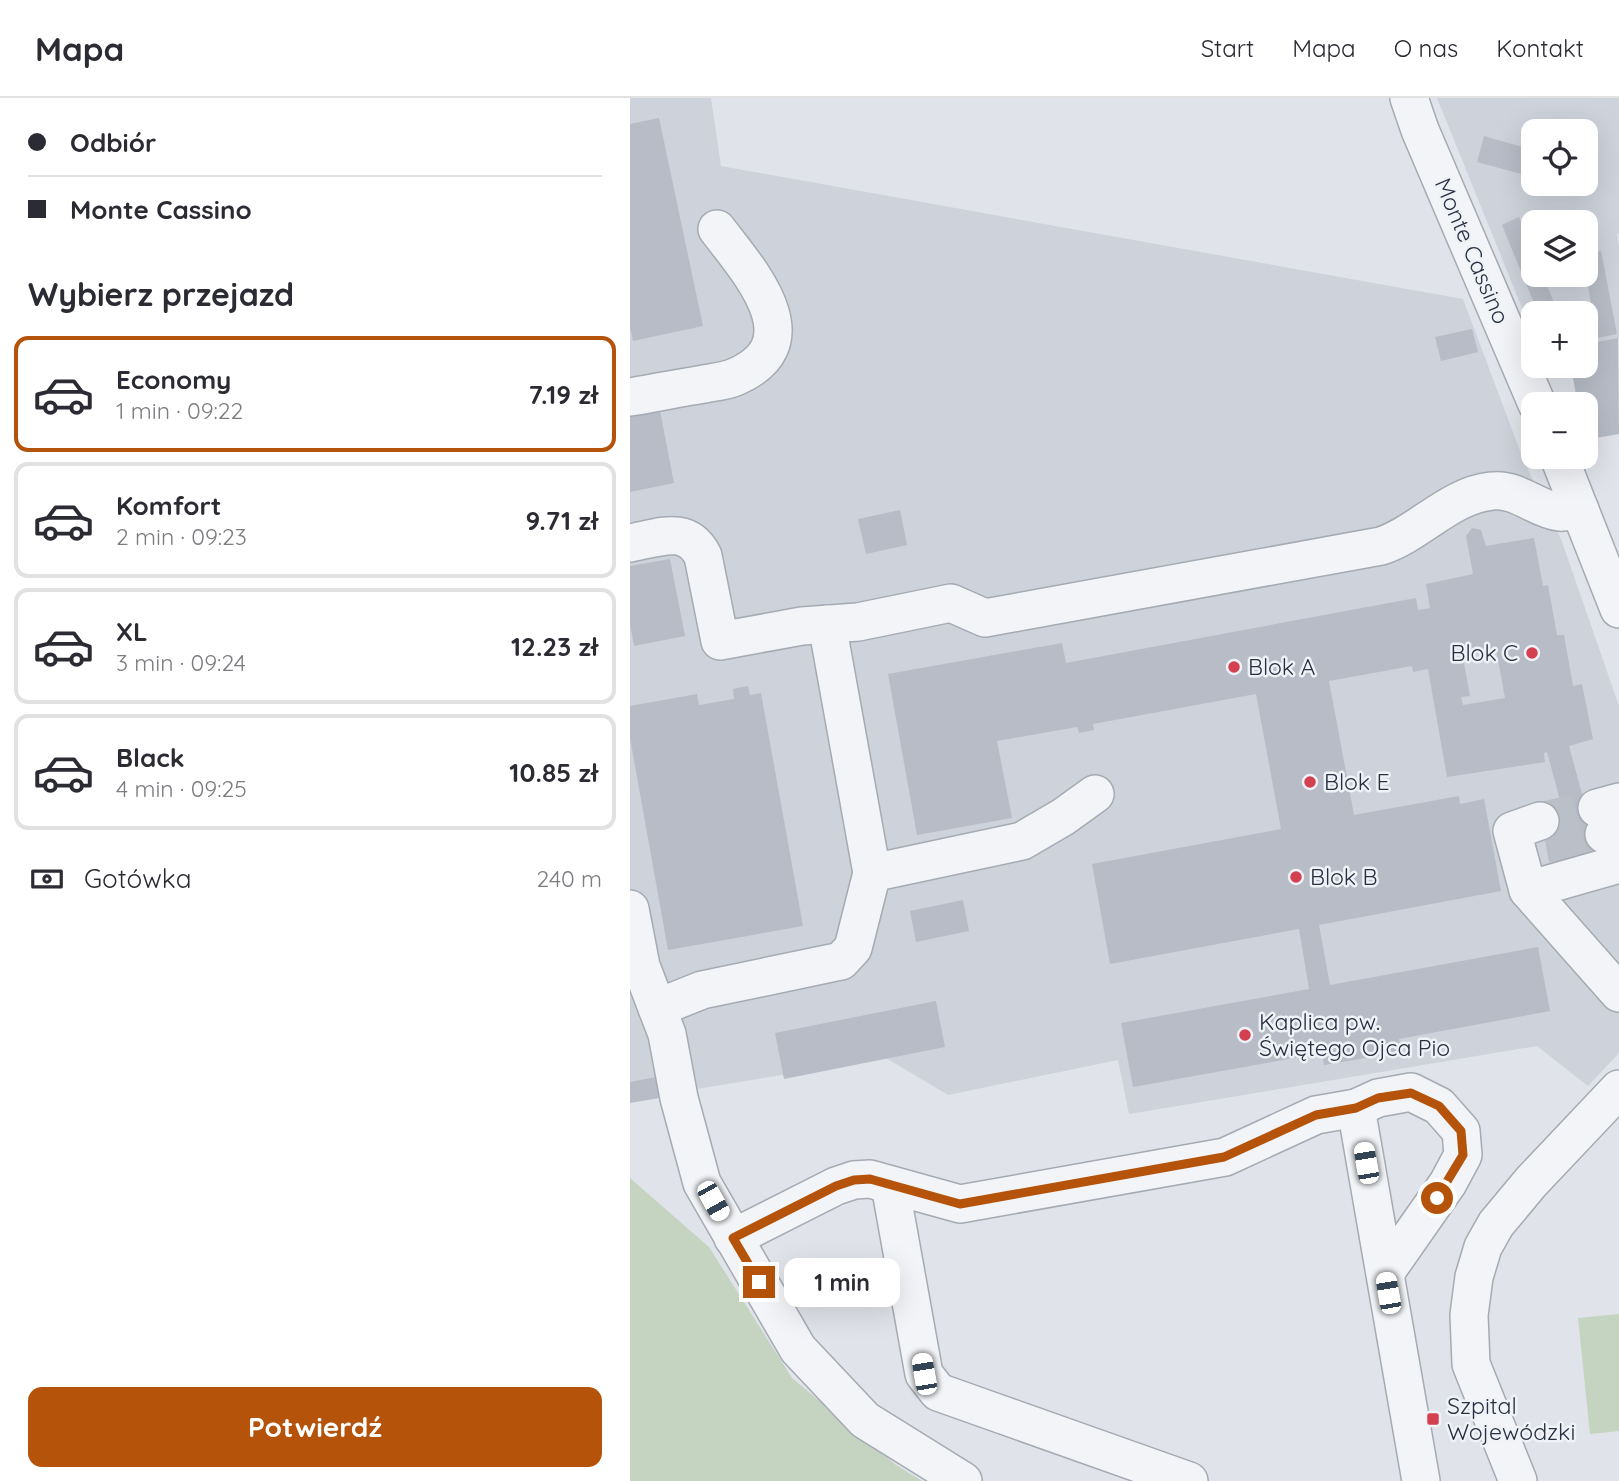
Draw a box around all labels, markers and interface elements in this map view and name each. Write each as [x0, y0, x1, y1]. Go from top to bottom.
text: Mapa [35, 28, 124, 69]
text: Start [1201, 33, 1254, 63]
text: Mapa [1292, 33, 1356, 63]
text: O nas [1394, 33, 1458, 63]
text: Kontakt [1496, 33, 1584, 63]
map controls [1521, 119, 1598, 469]
button: locate [1521, 119, 1598, 196]
text: Odbiór [70, 126, 156, 159]
street label: Monte Cassino [1429, 173, 1516, 328]
text: Monte Cassino [70, 193, 252, 226]
button: layers [1521, 210, 1598, 287]
text: Wybierz przejazd [28, 274, 294, 314]
button: + [1521, 301, 1598, 378]
icon: car [32, 363, 95, 426]
text: Economy [116, 363, 231, 396]
text: 7.19 zł [529, 378, 598, 411]
button: − [1521, 392, 1598, 469]
text: 1 min · 09:22 [116, 396, 243, 425]
icon: car [32, 489, 95, 552]
text: Komfort [116, 489, 221, 522]
text: 9.71 zł [525, 504, 598, 537]
text: 2 min · 09:23 [116, 522, 247, 551]
icon: car [32, 615, 95, 678]
text: XL [116, 615, 148, 648]
text: 12.23 zł [511, 630, 598, 663]
place label: Blok C [1451, 638, 1518, 667]
marker: Blok C [1524, 645, 1540, 661]
text: 3 min · 09:24 [116, 648, 246, 677]
place label: Blok A [1248, 652, 1315, 681]
marker: Blok A [1226, 659, 1242, 675]
icon: car [32, 741, 95, 804]
text: Black [116, 741, 185, 774]
text: 10.85 zł [509, 756, 598, 789]
place label: Blok E [1324, 767, 1390, 796]
text: 4 min · 09:25 [116, 774, 247, 803]
marker: Blok E [1302, 774, 1318, 790]
icon: cash [28, 860, 66, 898]
text: Gotówka [84, 862, 191, 895]
place label: Blok B [1310, 862, 1377, 891]
text: 240 m [537, 864, 602, 893]
marker: Blok B [1288, 869, 1304, 885]
place label: Kaplica pw. Świętego Ojca Pio [1259, 1007, 1450, 1062]
marker: Kaplica pw. Świętego Ojca Pio [1237, 1027, 1253, 1043]
car [1353, 1140, 1380, 1186]
car [694, 1178, 733, 1224]
route start [1421, 1182, 1453, 1214]
callout: 1 min [784, 1258, 899, 1306]
route end [743, 1266, 775, 1298]
text: 1 min [814, 1268, 870, 1297]
car [1375, 1270, 1402, 1316]
car [911, 1351, 938, 1397]
button: Potwierdź [28, 1387, 602, 1467]
place label: Szpital Wojewódzki [1447, 1391, 1575, 1446]
marker: Szpital Wojewódzki [1425, 1411, 1441, 1427]

